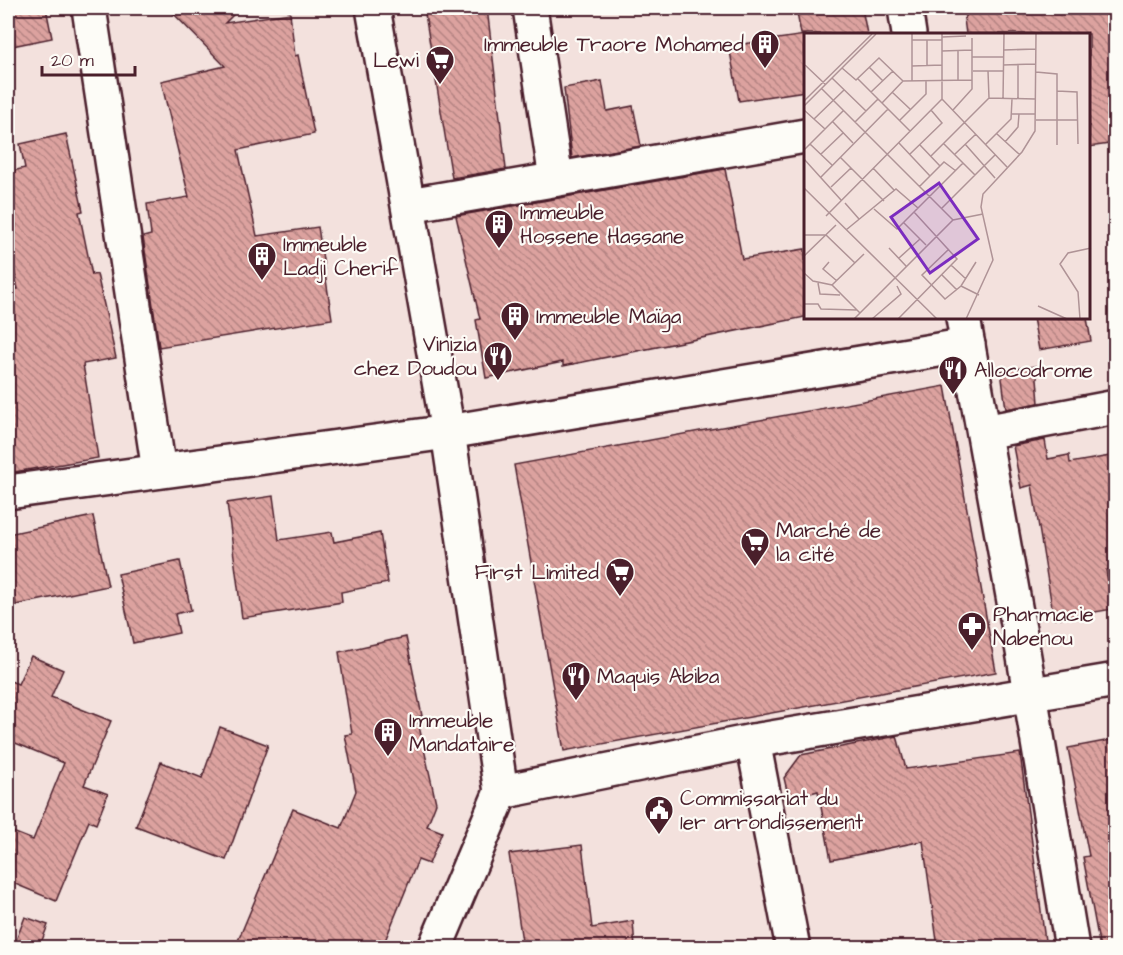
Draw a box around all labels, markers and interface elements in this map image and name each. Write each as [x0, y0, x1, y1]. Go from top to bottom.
building icon: Immeuble Traore Mohamed [749, 28, 781, 70]
place label: Immeuble Traore Mohamed [484, 30, 744, 59]
inset map [804, 33, 1090, 320]
scale bar [42, 39, 135, 77]
supermarket icon: Lewi [424, 44, 456, 86]
place label: Lewi [373, 46, 419, 75]
text: 20 m [51, 48, 94, 73]
place label: Immeuble Hossene Hassane [520, 198, 684, 251]
building icon: Immeuble Hossene Hassane [483, 208, 515, 250]
place label: Immeuble Ladji Cherif [283, 230, 399, 283]
building icon: Immeuble Ladji Cherif [246, 240, 278, 282]
building icon: Immeuble Maïga [499, 300, 531, 342]
place label: Immeuble Maïga [536, 302, 682, 333]
place label: Vinizia chez Doudou [354, 330, 477, 383]
restaurant icon: Vinizia chez Doudou [482, 340, 514, 382]
restaurant icon: Allocodrome [937, 354, 969, 396]
place label: Allocodrome [974, 356, 1093, 385]
place label: Marché de la cité [776, 516, 881, 569]
supermarket icon: Marché de la cité [739, 526, 771, 568]
supermarket icon: First Limited [604, 556, 636, 598]
place label: First Limited [474, 558, 599, 587]
place label: Pharmacie Nabenou [993, 600, 1094, 653]
pharmacy icon: Pharmacie Nabenou [956, 610, 988, 652]
restaurant icon: Maquis Abiba [560, 660, 592, 702]
place label: Maquis Abiba [597, 662, 720, 691]
place label: Immeuble Mandataire [409, 706, 514, 759]
building icon: Immeuble Mandataire [372, 716, 404, 758]
place label: Commissariat du 1er arrondissement [680, 784, 864, 837]
public building icon: Commissariat du 1er arrondissement [643, 794, 675, 836]

